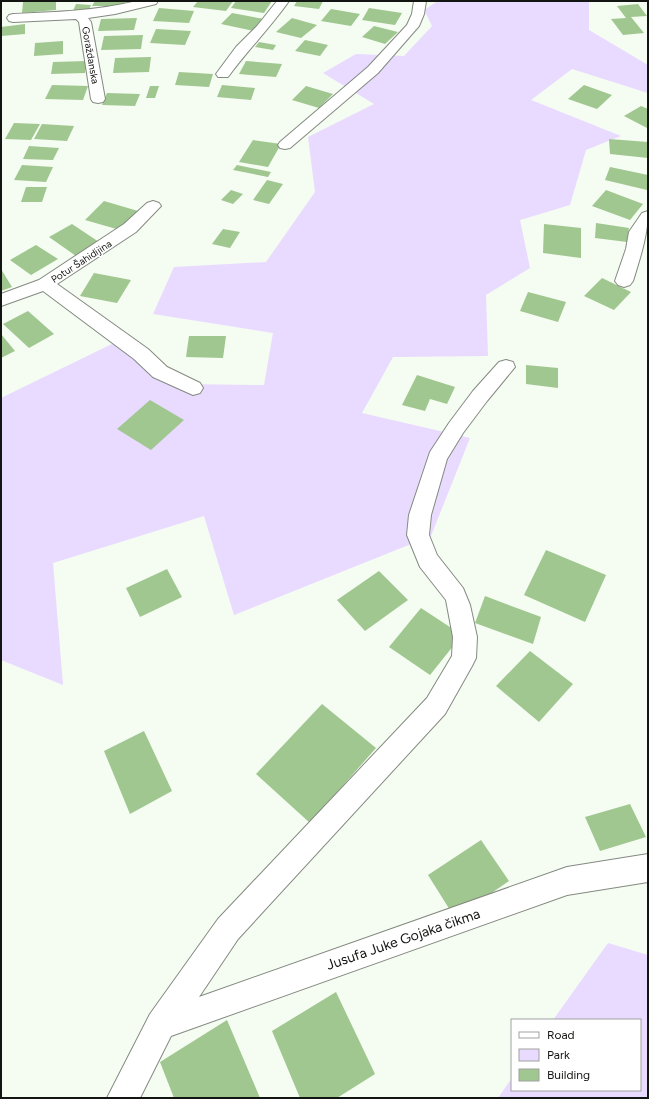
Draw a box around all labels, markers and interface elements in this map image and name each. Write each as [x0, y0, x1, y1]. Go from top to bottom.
street label: Goraždanska [79, 25, 102, 85]
street label: Potur Šahidijina [48, 237, 114, 286]
street label: Jusufa Juke Gojaka čikma [324, 905, 482, 974]
legend [511, 1019, 641, 1091]
text: Road [547, 1028, 575, 1042]
text: Park [547, 1048, 570, 1062]
text: Building [547, 1068, 590, 1082]

